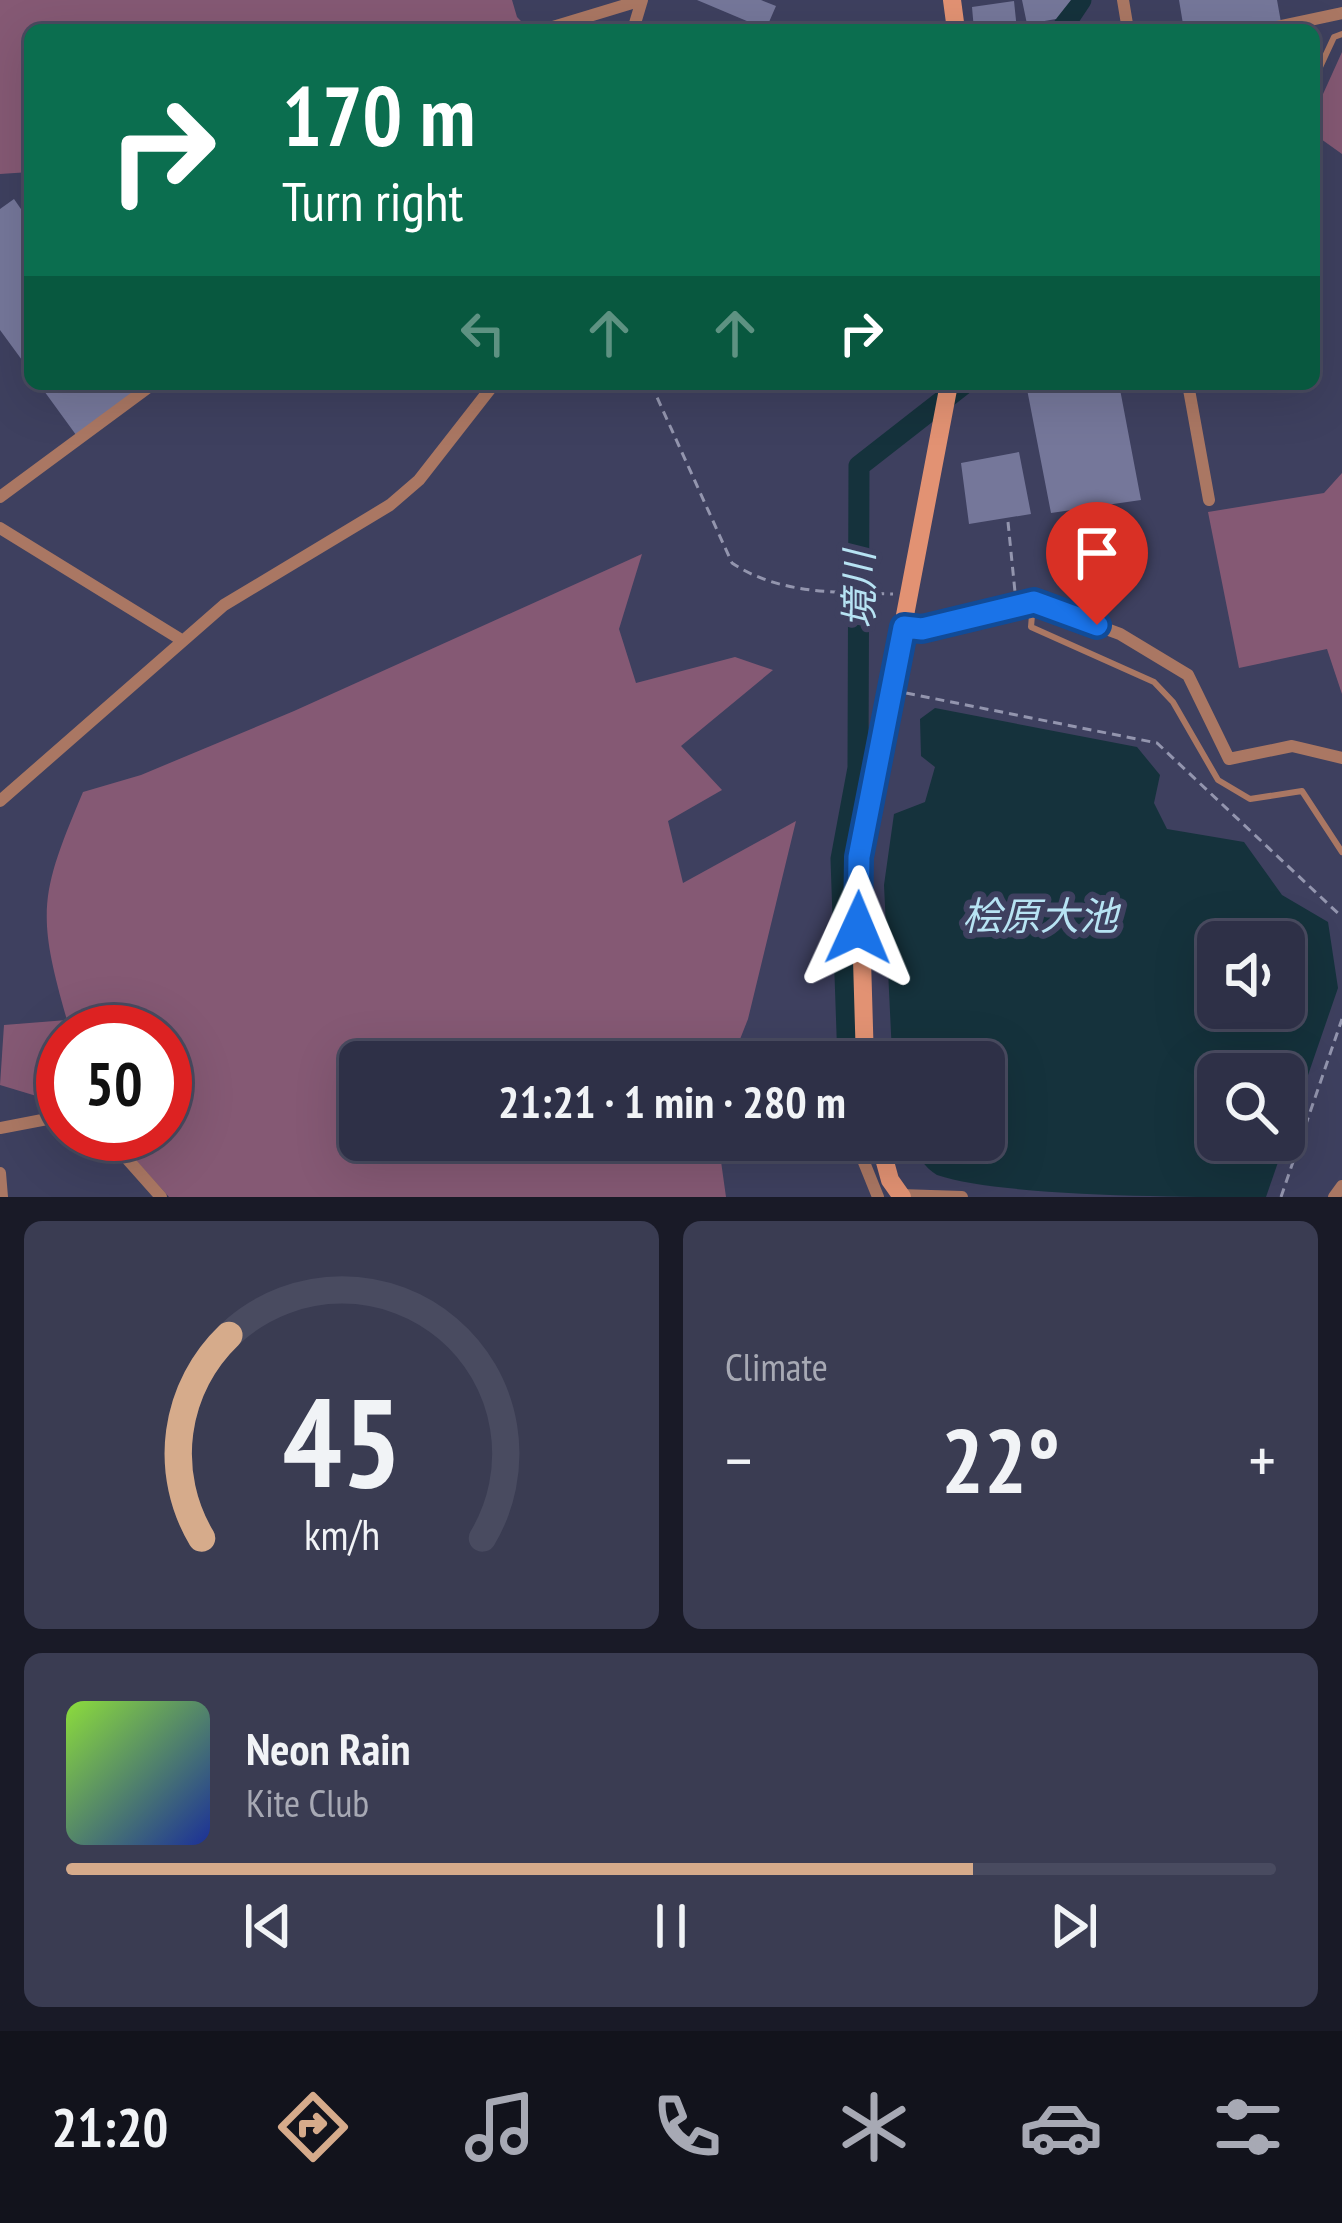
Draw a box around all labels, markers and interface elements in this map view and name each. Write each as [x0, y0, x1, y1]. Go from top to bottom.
text: 170 m [282, 60, 475, 169]
icon: right [84, 72, 240, 228]
text: Turn right [282, 166, 463, 236]
icon: left [450, 300, 516, 366]
icon: ahead [576, 300, 642, 366]
icon: ahead [702, 300, 768, 366]
icon: right [828, 300, 894, 366]
pin [1046, 502, 1148, 625]
icon: arrive [1064, 520, 1130, 586]
water label: 境川 [833, 547, 884, 629]
position arrow [795, 865, 921, 991]
water label: 桧原大池 [962, 890, 1122, 941]
map controls [1197, 921, 1305, 1161]
button: sound [1197, 921, 1305, 1029]
speed limit sign: 50 [36, 1005, 192, 1161]
button: search [1197, 1053, 1305, 1161]
text: 21:21 · 1 min · 280 m [498, 1072, 846, 1130]
text: Climate [725, 1341, 828, 1392]
text: 45 [282, 1360, 401, 1521]
text: 22° [941, 1401, 1060, 1518]
text: − [725, 1417, 752, 1502]
text: + [1249, 1417, 1276, 1502]
text: km/h [303, 1506, 380, 1562]
text: Neon Rain [246, 1719, 411, 1777]
text: Kite Club [246, 1777, 369, 1828]
icon: previous [235, 1893, 301, 1959]
icon: pause [638, 1893, 704, 1959]
icon: next [1041, 1893, 1107, 1959]
icon: directions [271, 2085, 355, 2169]
icon: music [458, 2085, 542, 2169]
icon: phone [645, 2085, 729, 2169]
icon: climate [832, 2085, 916, 2169]
icon: car [1019, 2085, 1103, 2169]
icon: filters [1206, 2085, 1290, 2169]
text: 21:20 [52, 2092, 168, 2162]

